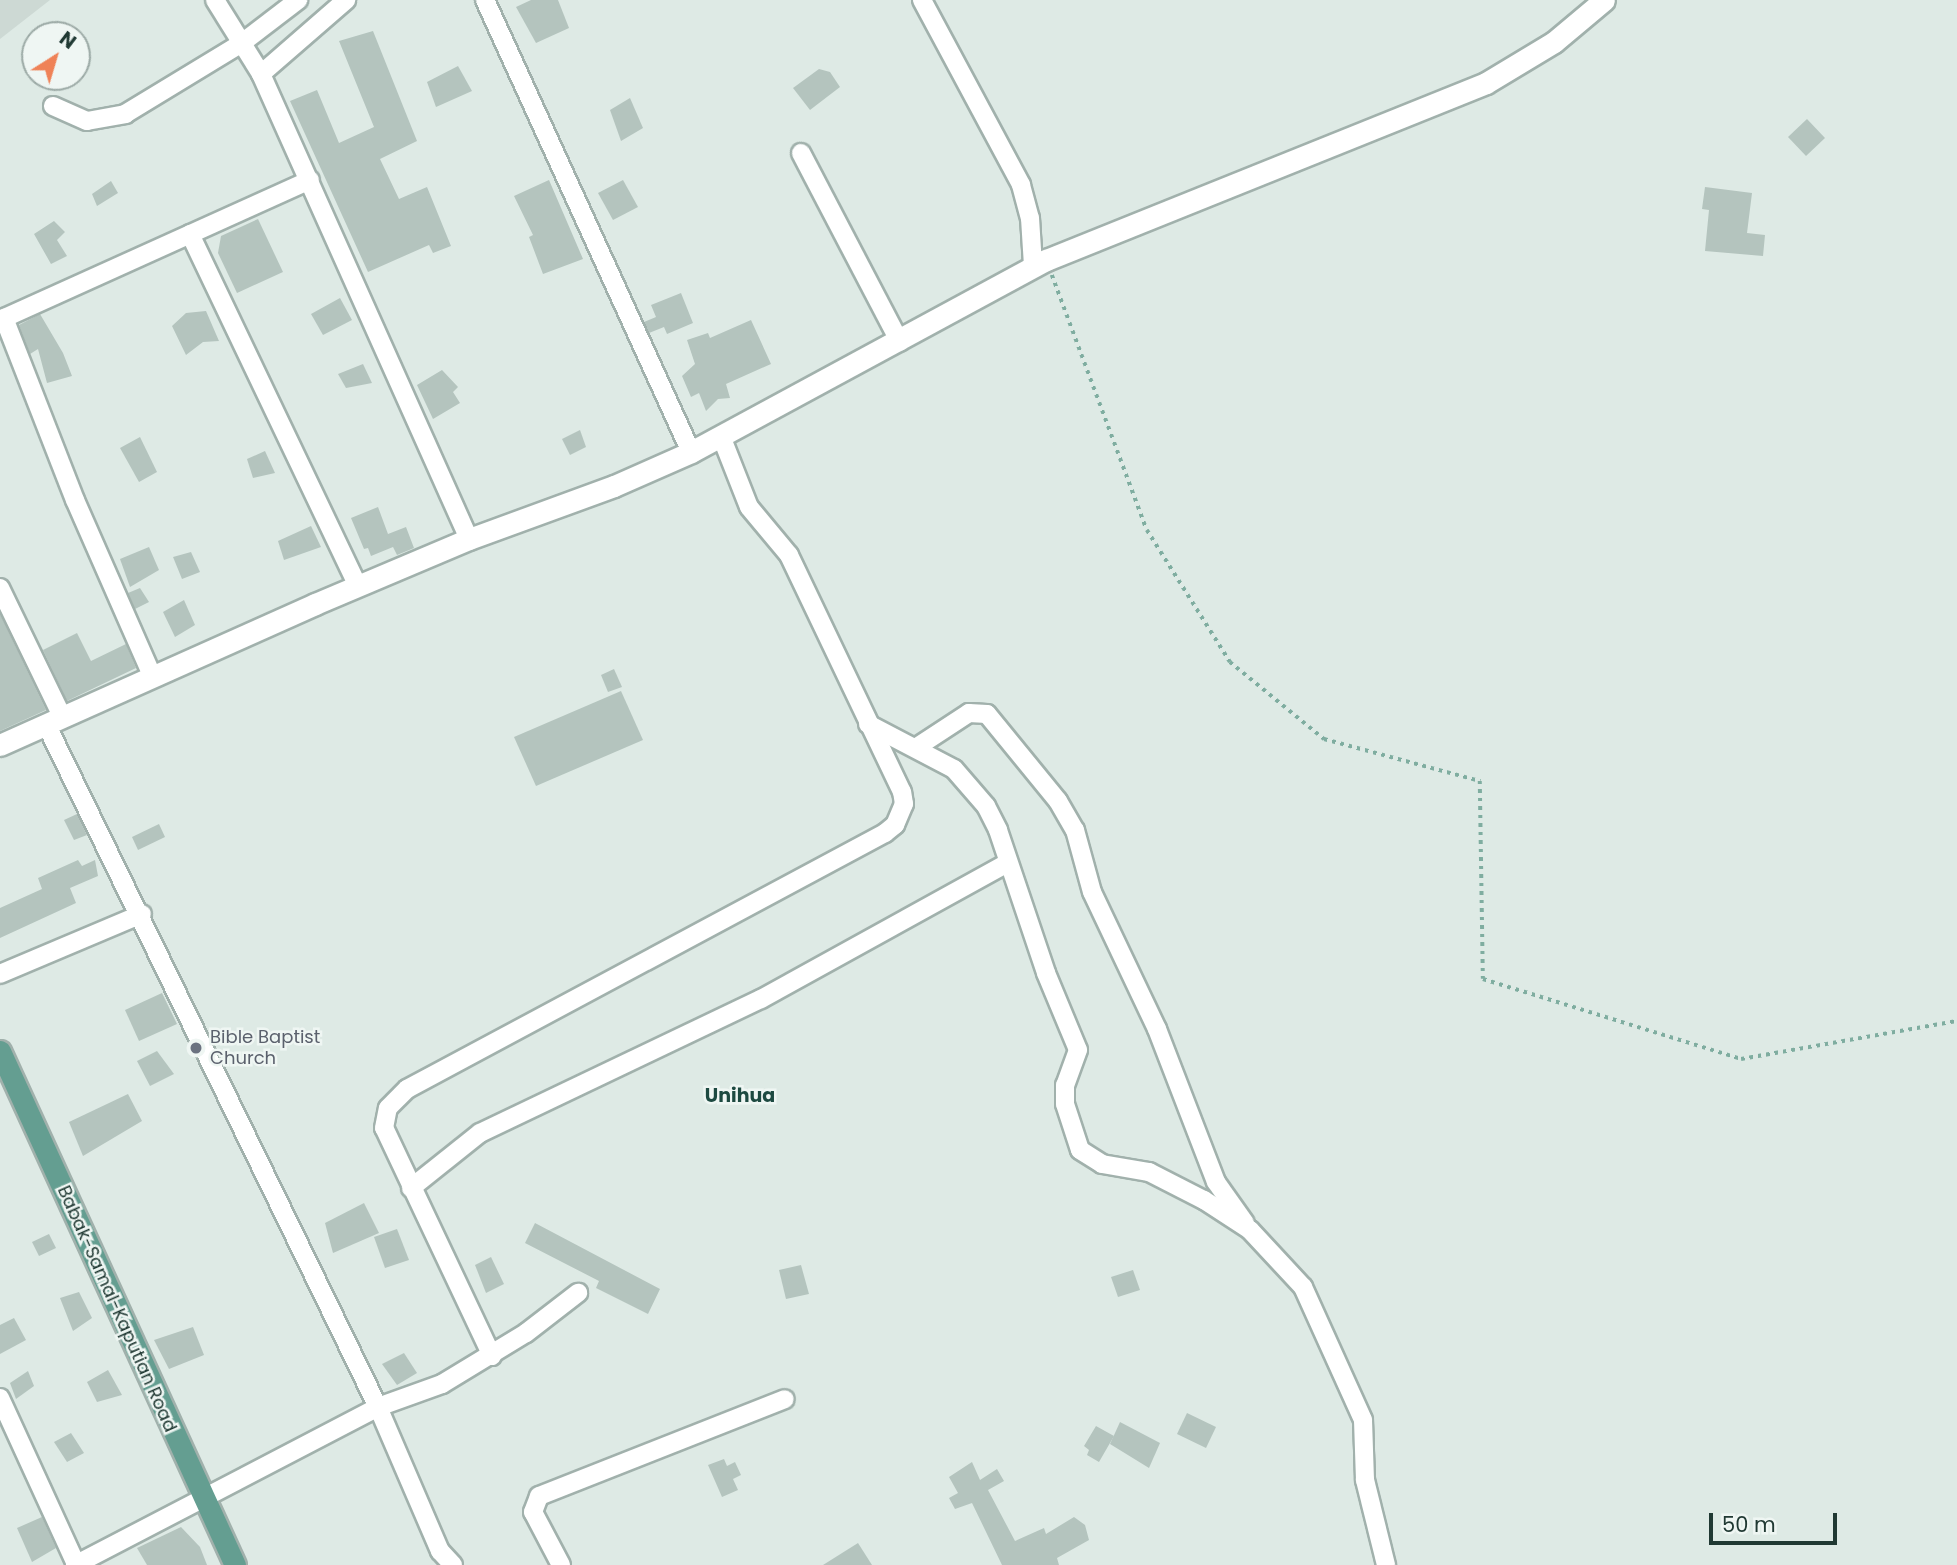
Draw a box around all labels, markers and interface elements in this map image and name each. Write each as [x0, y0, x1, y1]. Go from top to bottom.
north arrow [21, 21, 91, 91]
text: N [54, 25, 82, 56]
place label: Bible Baptist Church [210, 1027, 320, 1070]
marker: Bible Baptist Church [188, 1040, 204, 1056]
district label: Unihua [705, 1085, 775, 1107]
street label: Babak-Samal-Kaputian Road [53, 1182, 181, 1436]
scale bar [1712, 1498, 1840, 1542]
text: 50 m [1722, 1510, 1776, 1539]

